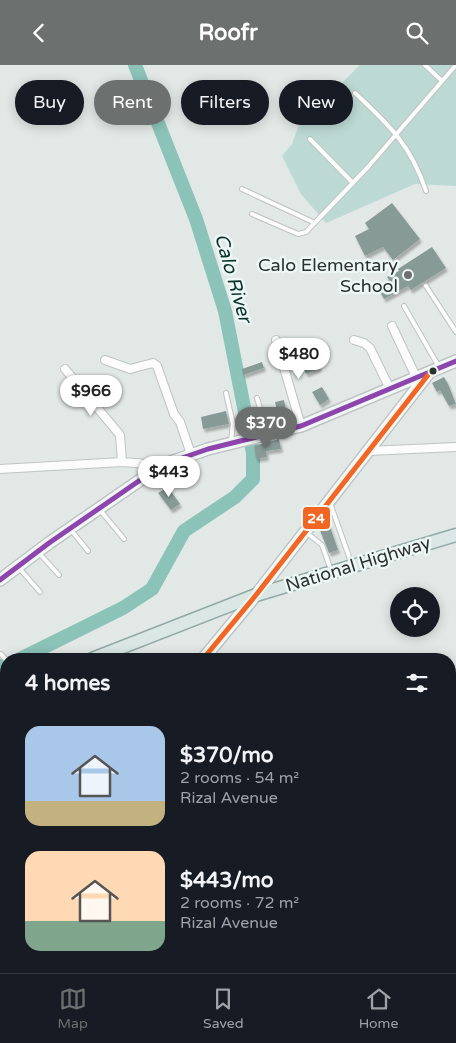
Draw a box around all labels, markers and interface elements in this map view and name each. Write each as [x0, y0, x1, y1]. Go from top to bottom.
icon: back [25, 19, 53, 47]
icon: search [403, 19, 431, 47]
text: Roofr [198, 20, 258, 46]
chip: Buy [15, 80, 84, 125]
chip: Rent [94, 80, 171, 125]
chip: Filters [181, 80, 269, 125]
chip: New [279, 80, 353, 125]
water label: Calo River [210, 231, 257, 328]
place label: Calo Elementary School [258, 254, 398, 297]
marker: Calo Elementary School [402, 269, 414, 281]
pin: $480 [269, 337, 329, 380]
text: $480 [279, 344, 319, 364]
unlabelled marker [428, 366, 438, 376]
pin: $966 [61, 375, 121, 417]
text: $966 [71, 381, 111, 401]
pin: $370 [236, 407, 296, 449]
text: $370 [246, 413, 286, 433]
pin: $443 [139, 455, 199, 498]
text: $443 [149, 462, 189, 482]
line badge: 24 [302, 506, 331, 530]
text: 24 [307, 510, 325, 527]
street label: National Highway [283, 531, 434, 597]
map controls [390, 587, 440, 637]
button: locate [390, 587, 440, 637]
icon: filters [403, 669, 431, 697]
text: 4 homes [25, 671, 110, 696]
text: $370/mo [180, 743, 274, 768]
icon: home [65, 746, 125, 806]
text: 2 rooms · 54 m² [180, 768, 299, 788]
text: Rizal Avenue [180, 788, 278, 808]
text: $443/mo [180, 868, 274, 893]
icon: home [65, 871, 125, 931]
text: 2 rooms · 72 m² [180, 893, 299, 913]
text: Rizal Avenue [180, 913, 278, 933]
tab: Map [58, 985, 88, 1032]
tab: Saved [203, 985, 243, 1032]
tab: Home [359, 985, 398, 1032]

